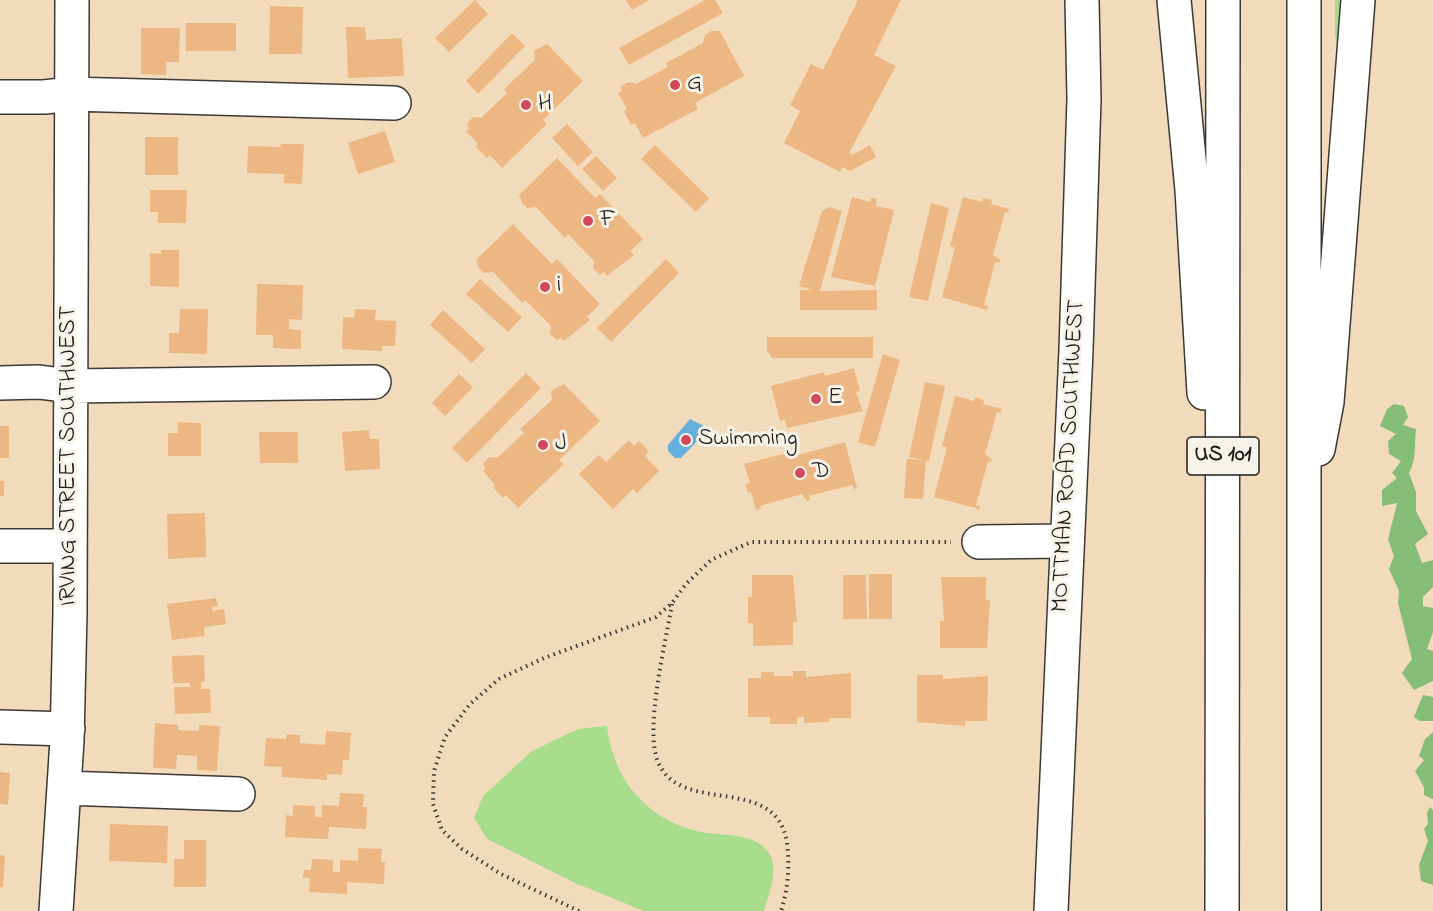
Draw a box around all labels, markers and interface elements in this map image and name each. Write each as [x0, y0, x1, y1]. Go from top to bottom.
place label: G [687, 71, 702, 99]
marker: G [668, 78, 682, 92]
place label: H [538, 91, 552, 119]
marker: H [519, 98, 533, 112]
place label: F [600, 207, 616, 235]
marker: F [581, 214, 595, 228]
place label: i [557, 273, 561, 301]
marker: i [538, 280, 552, 294]
street label: MOTTMAN ROAD SOUTHWEST [1047, 299, 1093, 613]
street label: IRVING STREET SOUTHWEST [56, 306, 84, 606]
place label: E [828, 385, 843, 413]
marker: E [809, 392, 823, 406]
place label: Swimming [698, 426, 798, 454]
place label: J [555, 431, 567, 459]
marker: Swimming [679, 433, 693, 447]
road number: US 101 [1187, 437, 1259, 475]
marker: J [536, 438, 550, 452]
place label: D [812, 459, 830, 487]
marker: D [793, 466, 807, 480]

